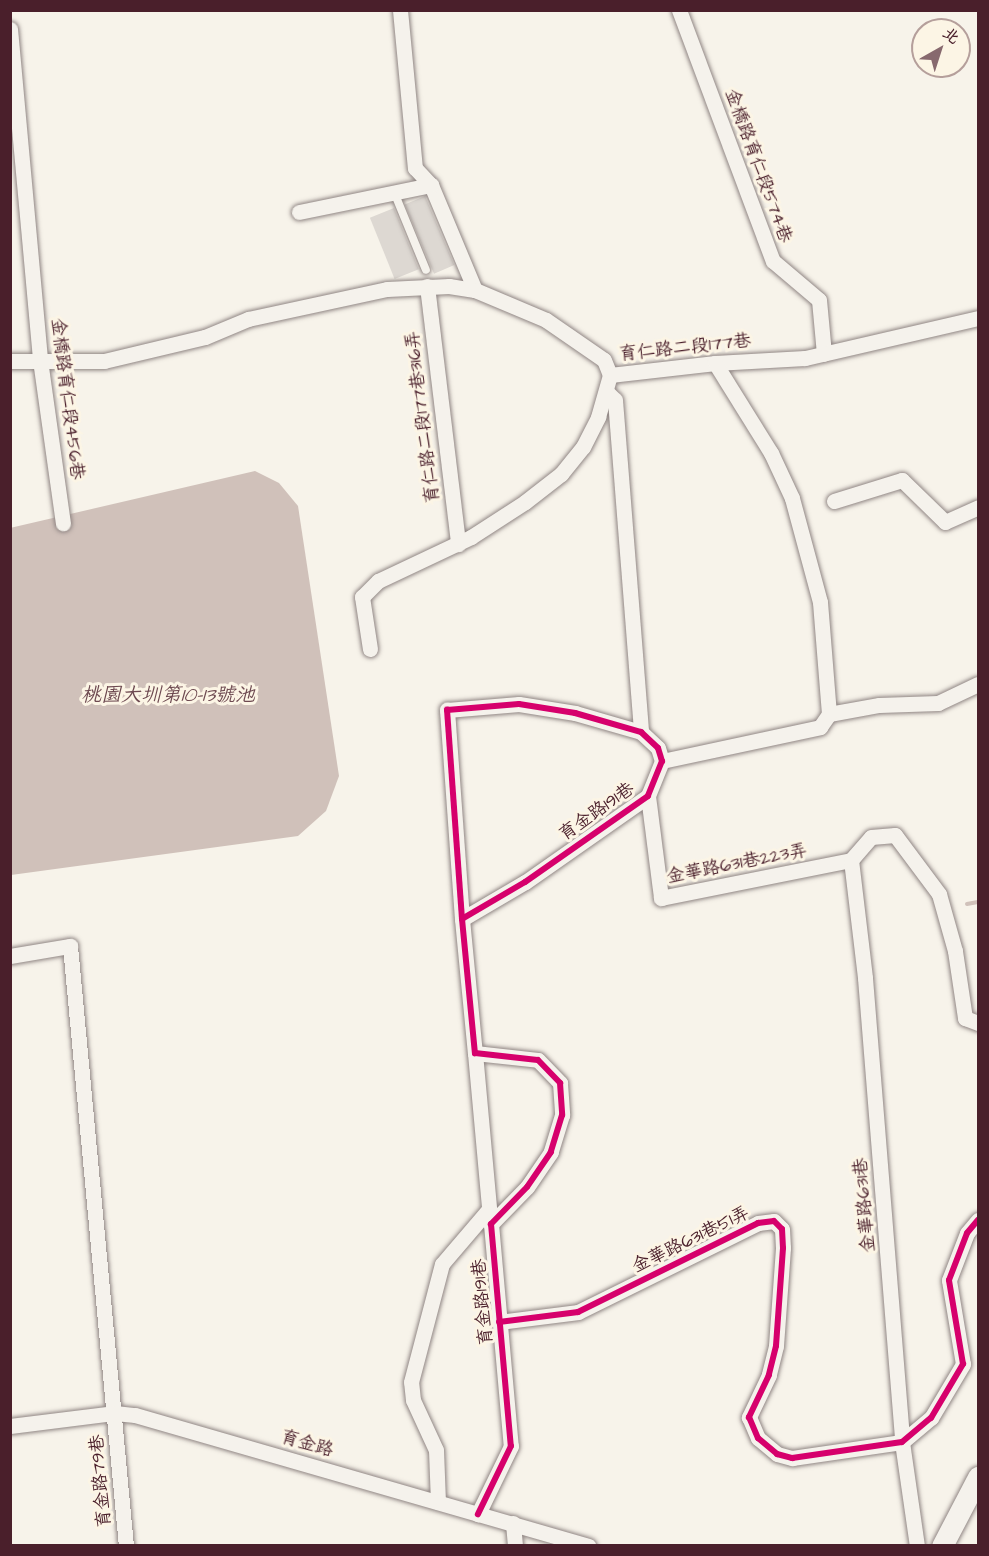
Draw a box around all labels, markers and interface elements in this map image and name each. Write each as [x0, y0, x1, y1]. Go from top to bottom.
north arrow [911, 18, 971, 78]
text: 北 [938, 22, 964, 49]
street label: 金橋路育仁段574巷 [720, 86, 796, 246]
street label: 金橋路育仁段456巷 [46, 317, 88, 481]
street label: 育仁路二段177巷316弄 [402, 330, 444, 504]
street label: 育仁路二段177巷 [618, 330, 752, 366]
water label: 桃園大圳第10-13號池 [81, 683, 255, 707]
street label: 育金路191巷 [555, 778, 639, 846]
street label: 金華路631巷223弄 [665, 840, 809, 888]
street label: 金華路631巷 [850, 1157, 880, 1253]
street label: 金華路631巷51弄 [629, 1202, 753, 1278]
street label: 育金路191巷 [468, 1258, 498, 1346]
street label: 育金路 [278, 1426, 336, 1462]
street label: 育金路79巷 [86, 1434, 116, 1528]

